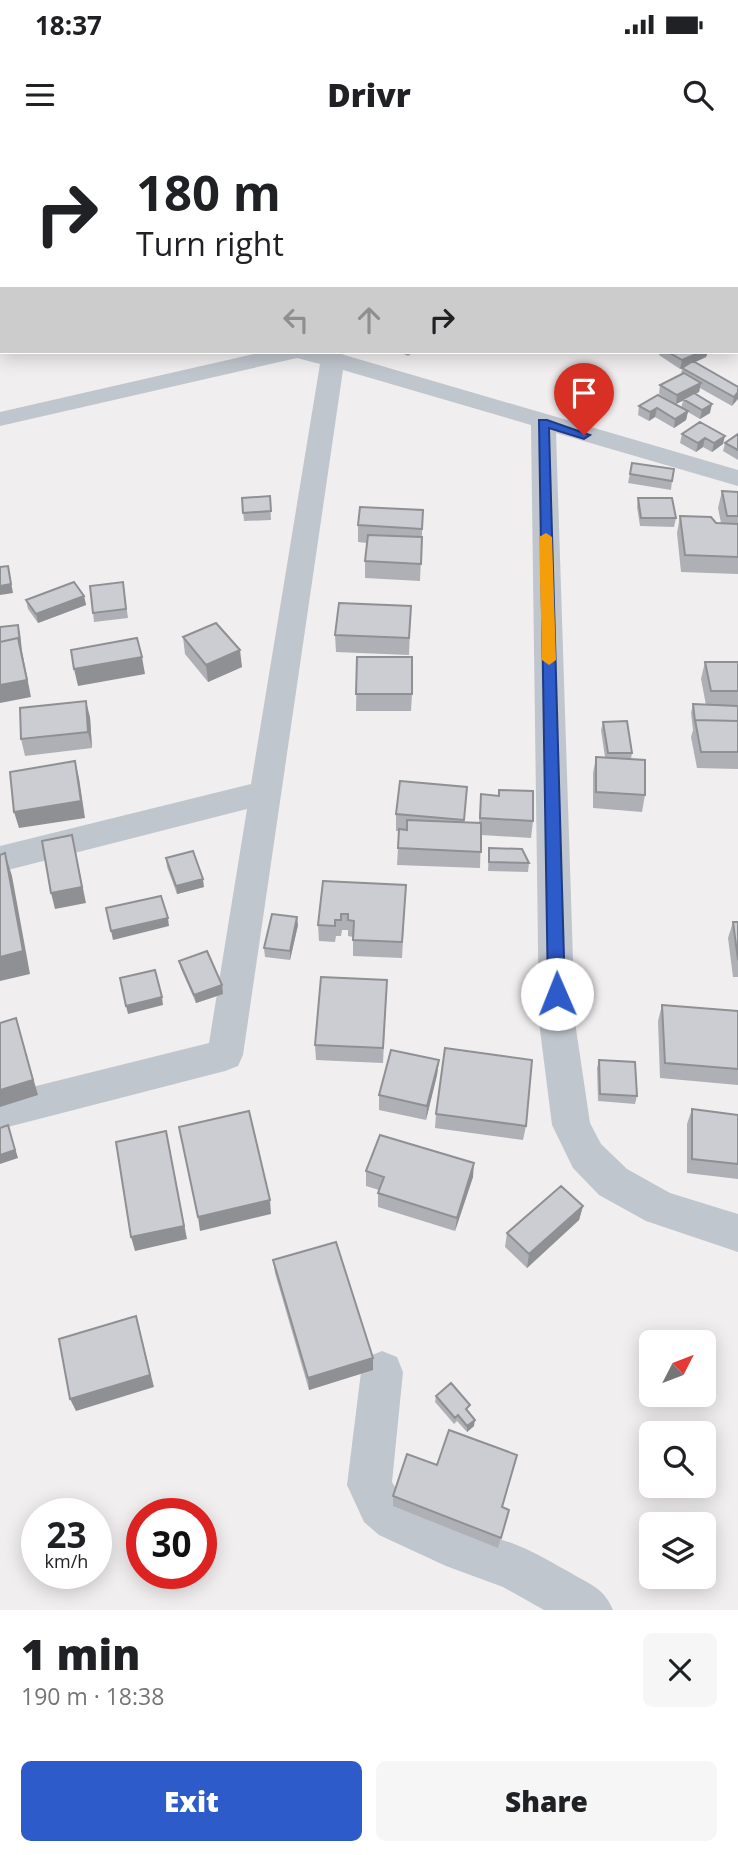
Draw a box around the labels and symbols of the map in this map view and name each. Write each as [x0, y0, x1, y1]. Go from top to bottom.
pin [554, 363, 614, 435]
position arrow [520, 957, 594, 1031]
north arrow [639, 1330, 716, 1407]
speed limit sign: 30 [126, 1498, 217, 1589]

